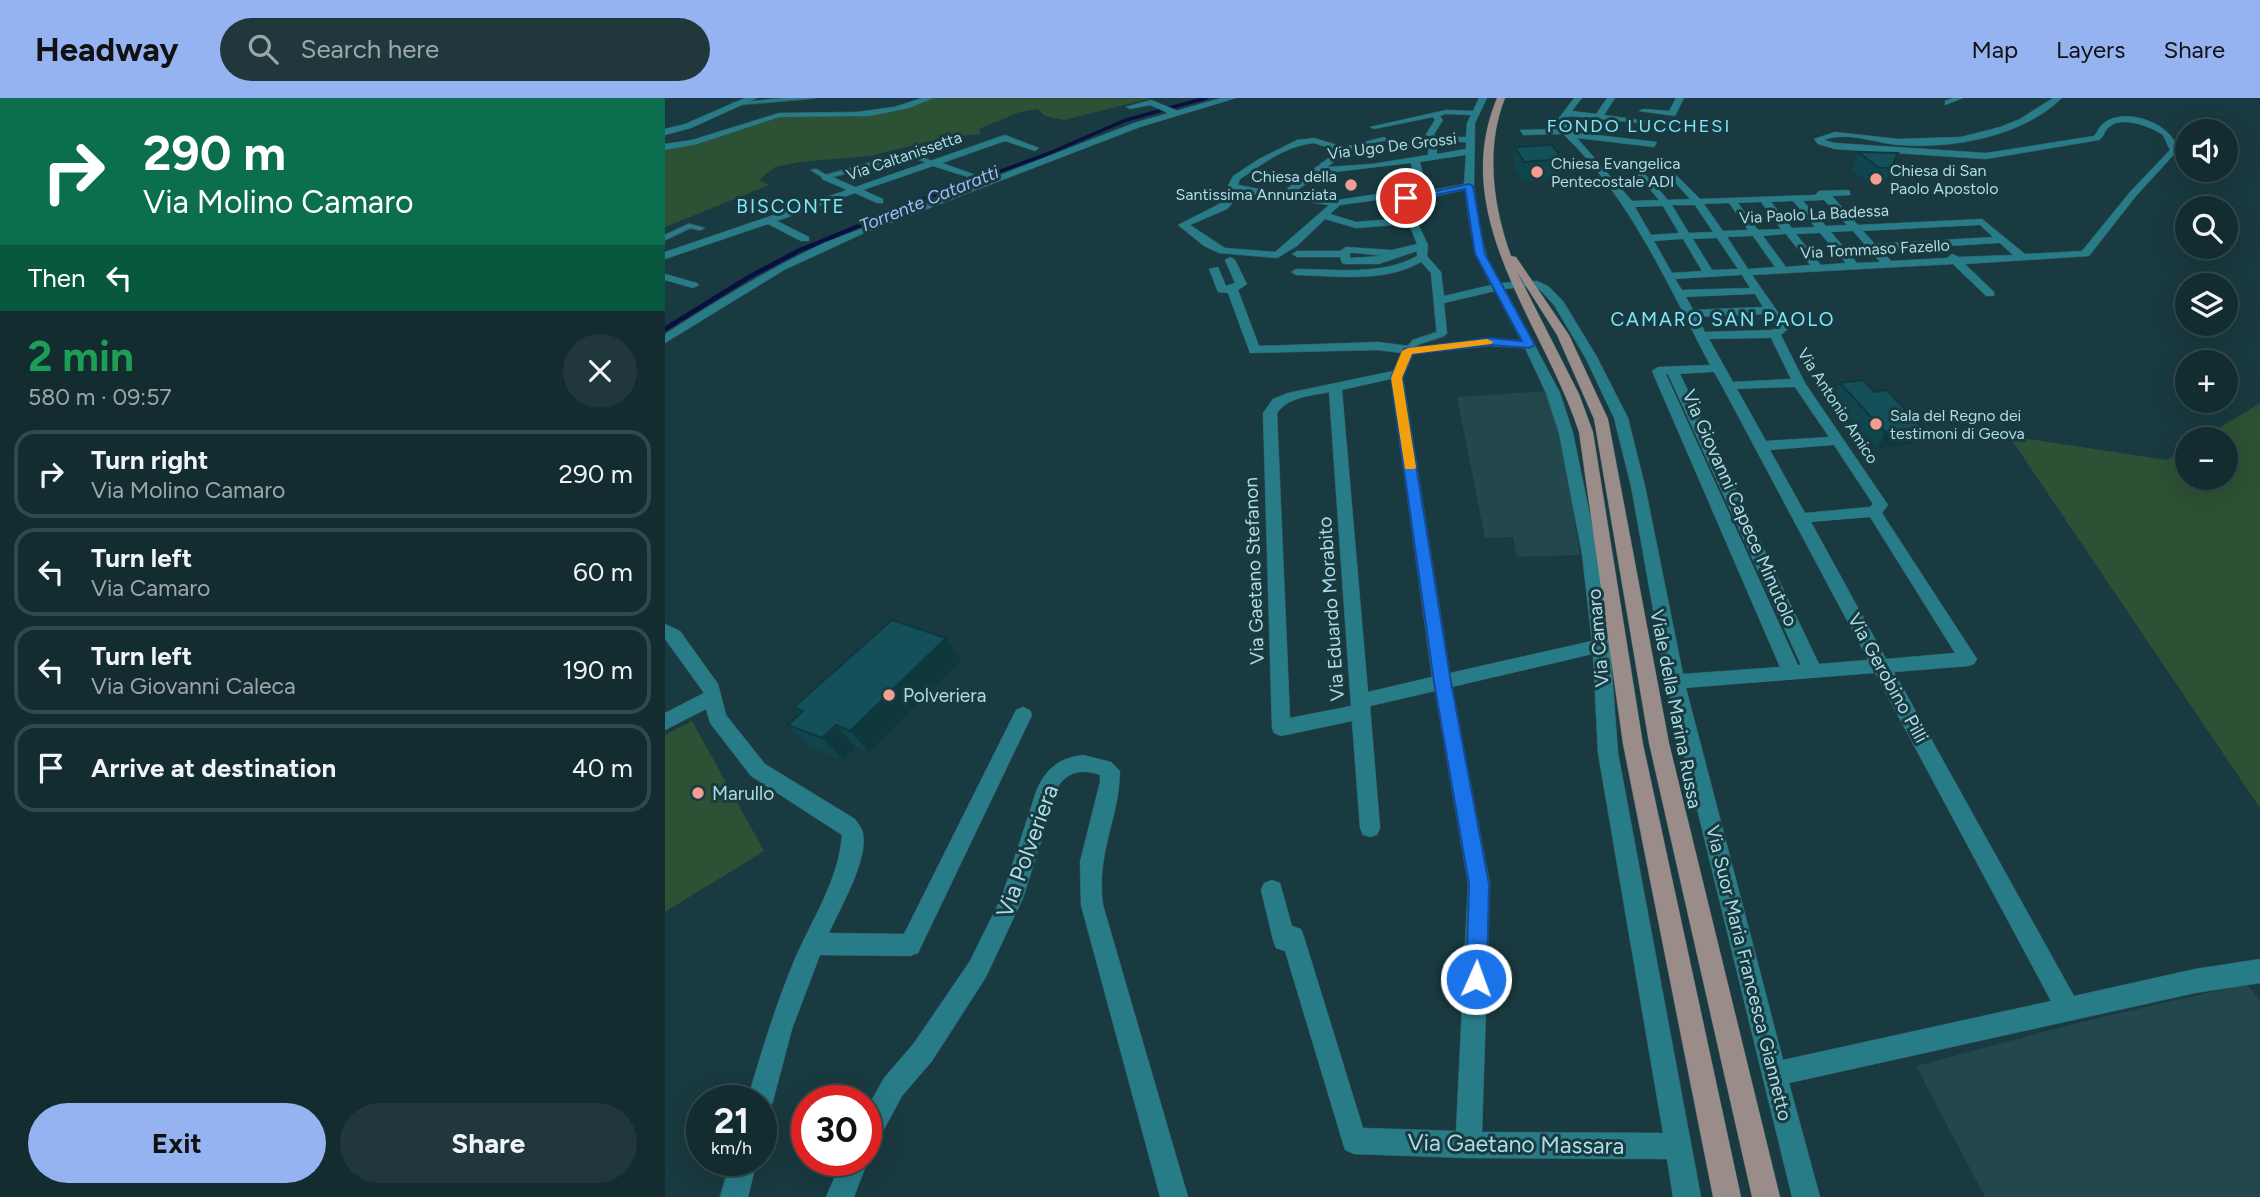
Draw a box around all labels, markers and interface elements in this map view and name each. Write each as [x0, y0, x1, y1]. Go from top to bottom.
search box [220, 18, 710, 81]
text: Headway [35, 30, 178, 69]
icon: search [244, 30, 282, 68]
text: Search here [300, 33, 439, 65]
text: Map [1971, 35, 2018, 64]
text: Layers [2056, 35, 2125, 64]
text: Share [2163, 35, 2225, 64]
district label: FONDO LUCCHESI [1547, 115, 1731, 137]
map controls [2175, 119, 2238, 490]
button: sound [2175, 119, 2238, 182]
text: 290 m [143, 123, 286, 182]
icon: right [28, 126, 119, 217]
street label: Via Caltanissetta [844, 127, 964, 185]
street label: Via Ugo De Grossi [1326, 129, 1458, 163]
place label: Chiesa Evangelica Pentecostale ADI [1551, 154, 1680, 191]
water label: Torrente Cataratti [856, 161, 1003, 237]
place label: Chiesa di San Paolo Apostolo [1890, 161, 1998, 198]
marker: Chiesa Evangelica Pentecostale ADI [1529, 164, 1545, 180]
place label: Chiesa della Santissima Annunziata [1176, 167, 1337, 204]
pin [1376, 168, 1436, 228]
marker: Chiesa di San Paolo Apostolo [1868, 171, 1884, 187]
marker: Chiesa della Santissima Annunziata [1343, 177, 1359, 193]
icon: arrive [1387, 179, 1425, 217]
text: Via Molino Camaro [143, 183, 414, 221]
district label: BISCONTE [736, 195, 846, 218]
button: search [2175, 196, 2238, 259]
street label: Via Paolo La Badessa [1739, 201, 1889, 227]
street label: Via Tommaso Fazello [1800, 236, 1950, 262]
icon: left [100, 259, 138, 297]
text: Then [28, 262, 86, 294]
button: layers [2175, 273, 2238, 336]
district label: CAMARO SAN PAOLO [1610, 308, 1836, 331]
text: 2 min [28, 331, 134, 382]
button: close [563, 334, 637, 408]
street label: Via Antonio Amico [1794, 345, 1882, 467]
button: + [2175, 350, 2238, 413]
text: 580 m · 09:57 [28, 383, 172, 411]
street label: Via Giovanni Capece Minutolo [1677, 386, 1803, 630]
place label: Sala del Regno dei testimoni di Geova [1890, 406, 2025, 443]
marker: Sala del Regno dei testimoni di Geova [1868, 416, 1884, 432]
button: − [2175, 427, 2238, 490]
text: Turn right [91, 444, 208, 476]
icon: right [32, 455, 70, 493]
text: 290 m [559, 458, 633, 490]
text: Via Molino Camaro [91, 476, 285, 504]
street label: Via Gaetano Stefanon [1239, 477, 1269, 665]
street label: Via Eduardo Morabito [1313, 516, 1349, 702]
text: Turn left [91, 542, 192, 574]
icon: left [32, 553, 70, 591]
text: 60 m [573, 556, 633, 588]
text: Via Camaro [91, 574, 210, 602]
street label: Via Camaro [1582, 588, 1614, 688]
street label: Viale della Marina Russa [1645, 608, 1707, 810]
street label: Via Gerobino Pilli [1843, 609, 1933, 747]
text: Turn left [91, 640, 192, 672]
icon: left [32, 651, 70, 689]
text: 190 m [562, 654, 633, 686]
text: Via Giovanni Caleca [91, 672, 296, 700]
place label: Polveriera [903, 684, 986, 707]
marker: Polveriera [881, 687, 897, 703]
icon: arrive [32, 749, 70, 787]
text: Arrive at destination [91, 752, 336, 784]
text: 40 m [572, 752, 633, 784]
street label: Via Polveriera [990, 781, 1064, 921]
place label: Marullo [712, 782, 774, 805]
marker: Marullo [690, 785, 706, 801]
street label: Via Suor Maria Francesca Giannetto [1701, 823, 1797, 1123]
position arrow [1439, 942, 1513, 1016]
speed limit sign: 30 [791, 1085, 882, 1176]
text: 21 [714, 1100, 749, 1142]
button: Exit [28, 1103, 326, 1183]
button: Share [340, 1103, 637, 1183]
street label: Via Gaetano Massara [1408, 1128, 1624, 1160]
text: km/h [711, 1137, 752, 1159]

